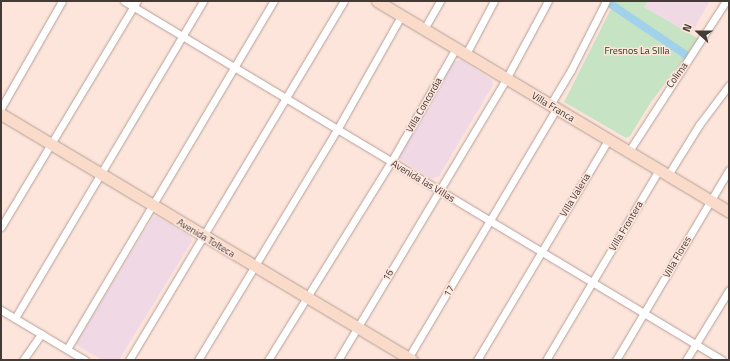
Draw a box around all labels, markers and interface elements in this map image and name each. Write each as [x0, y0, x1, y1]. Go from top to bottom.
north arrow [678, 12, 718, 52]
text: N [678, 21, 696, 34]
park label: Fresnos La SIlla [604, 45, 670, 57]
street label: Colima [664, 60, 690, 90]
street label: Villa Concordia [403, 75, 445, 135]
street label: Villa Franca [529, 89, 577, 125]
street label: Avenida las Villas [389, 157, 457, 205]
street label: Villa Valeria [557, 171, 593, 219]
street label: Villa Frontera [606, 199, 646, 253]
street label: Avenida Tolteca [175, 216, 237, 260]
street label: Villa Flores [660, 234, 694, 280]
street label: 16 [380, 267, 396, 283]
street label: 17 [441, 283, 457, 299]

